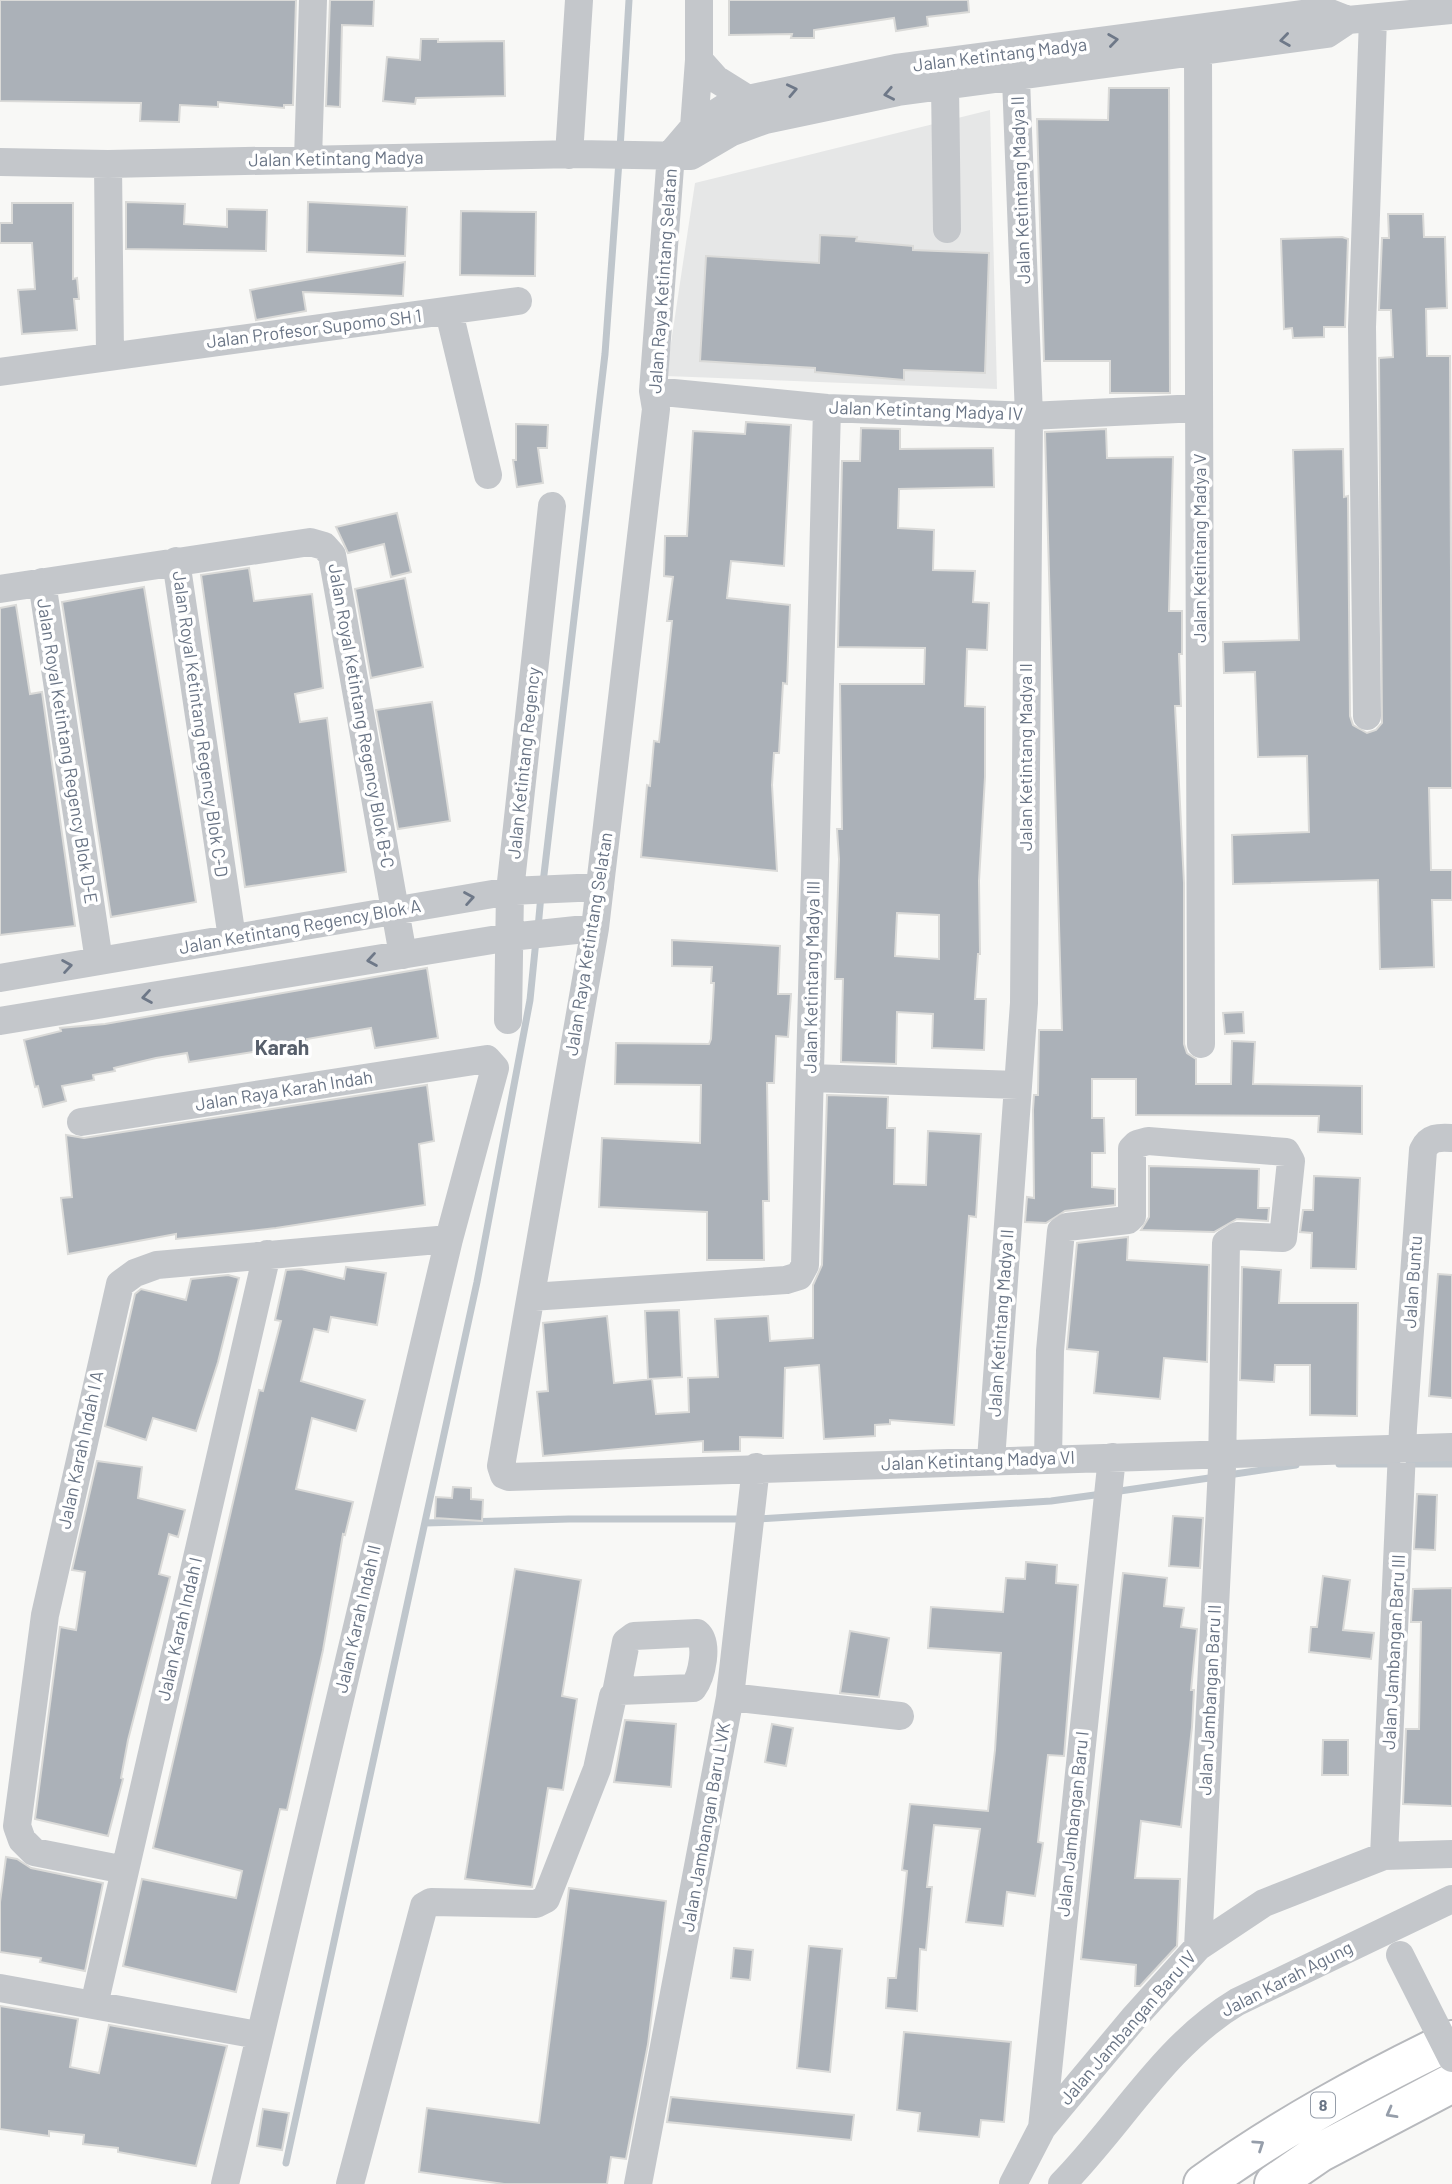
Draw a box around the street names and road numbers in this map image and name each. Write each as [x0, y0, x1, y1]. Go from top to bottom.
street label: Jalan Ketintang Madya [912, 32, 1088, 76]
street label: Jalan Ketintang Madya II [1006, 96, 1034, 284]
street label: Jalan Ketintang Madya [248, 145, 424, 171]
street label: Jalan Raya Ketintang Selatan [643, 168, 681, 394]
street label: Jalan Profesor Supomo SH 1 [205, 304, 423, 352]
street label: Jalan Ketintang Madya IV [829, 396, 1024, 424]
street label: Jalan Ketintang Madya V [1188, 453, 1210, 643]
street label: Jalan Royal Ketintang Regency Blok B-C [324, 562, 400, 870]
street label: Jalan Royal Ketintang Regency Blok C-D [169, 569, 233, 878]
street label: Jalan Royal Ketintang Regency Blok D-E [33, 597, 103, 905]
street label: Jalan Ketintang Madya II [1014, 663, 1036, 851]
street label: Jalan Ketintang Regency [502, 666, 544, 860]
street label: Jalan Raya Ketintang Selatan [559, 831, 617, 1057]
street label: Jalan Ketintang Madya III [798, 880, 824, 1074]
street label: Jalan Ketintang Regency Blok A [177, 894, 423, 958]
street label: Jalan Raya Karah Indah [194, 1065, 374, 1115]
street label: Jalan Ketintang Madya II [982, 1228, 1018, 1418]
street label: Jalan Buntu [1398, 1235, 1426, 1329]
street label: Jalan Karah Indah I A [53, 1369, 108, 1531]
street label: Jalan Ketintang Madya VI [881, 1446, 1075, 1474]
street label: Jalan Karah Indah II [329, 1543, 385, 1695]
street label: Jalan Jambangan Baru III [1377, 1554, 1409, 1750]
street label: Jalan Karah Indah I [152, 1555, 206, 1703]
street label: Jalan Jambangan Baru II [1193, 1604, 1225, 1796]
street label: Jalan Jambangan Baru LVK [676, 1720, 734, 1933]
street label: Jalan Jambangan Baru I [1051, 1730, 1093, 1918]
street label: Jalan Karah Agung [1217, 1935, 1356, 2021]
street label: Jalan Jambangan Baru IV [1054, 1946, 1200, 2109]
road number: 8 [1311, 2092, 1335, 2118]

